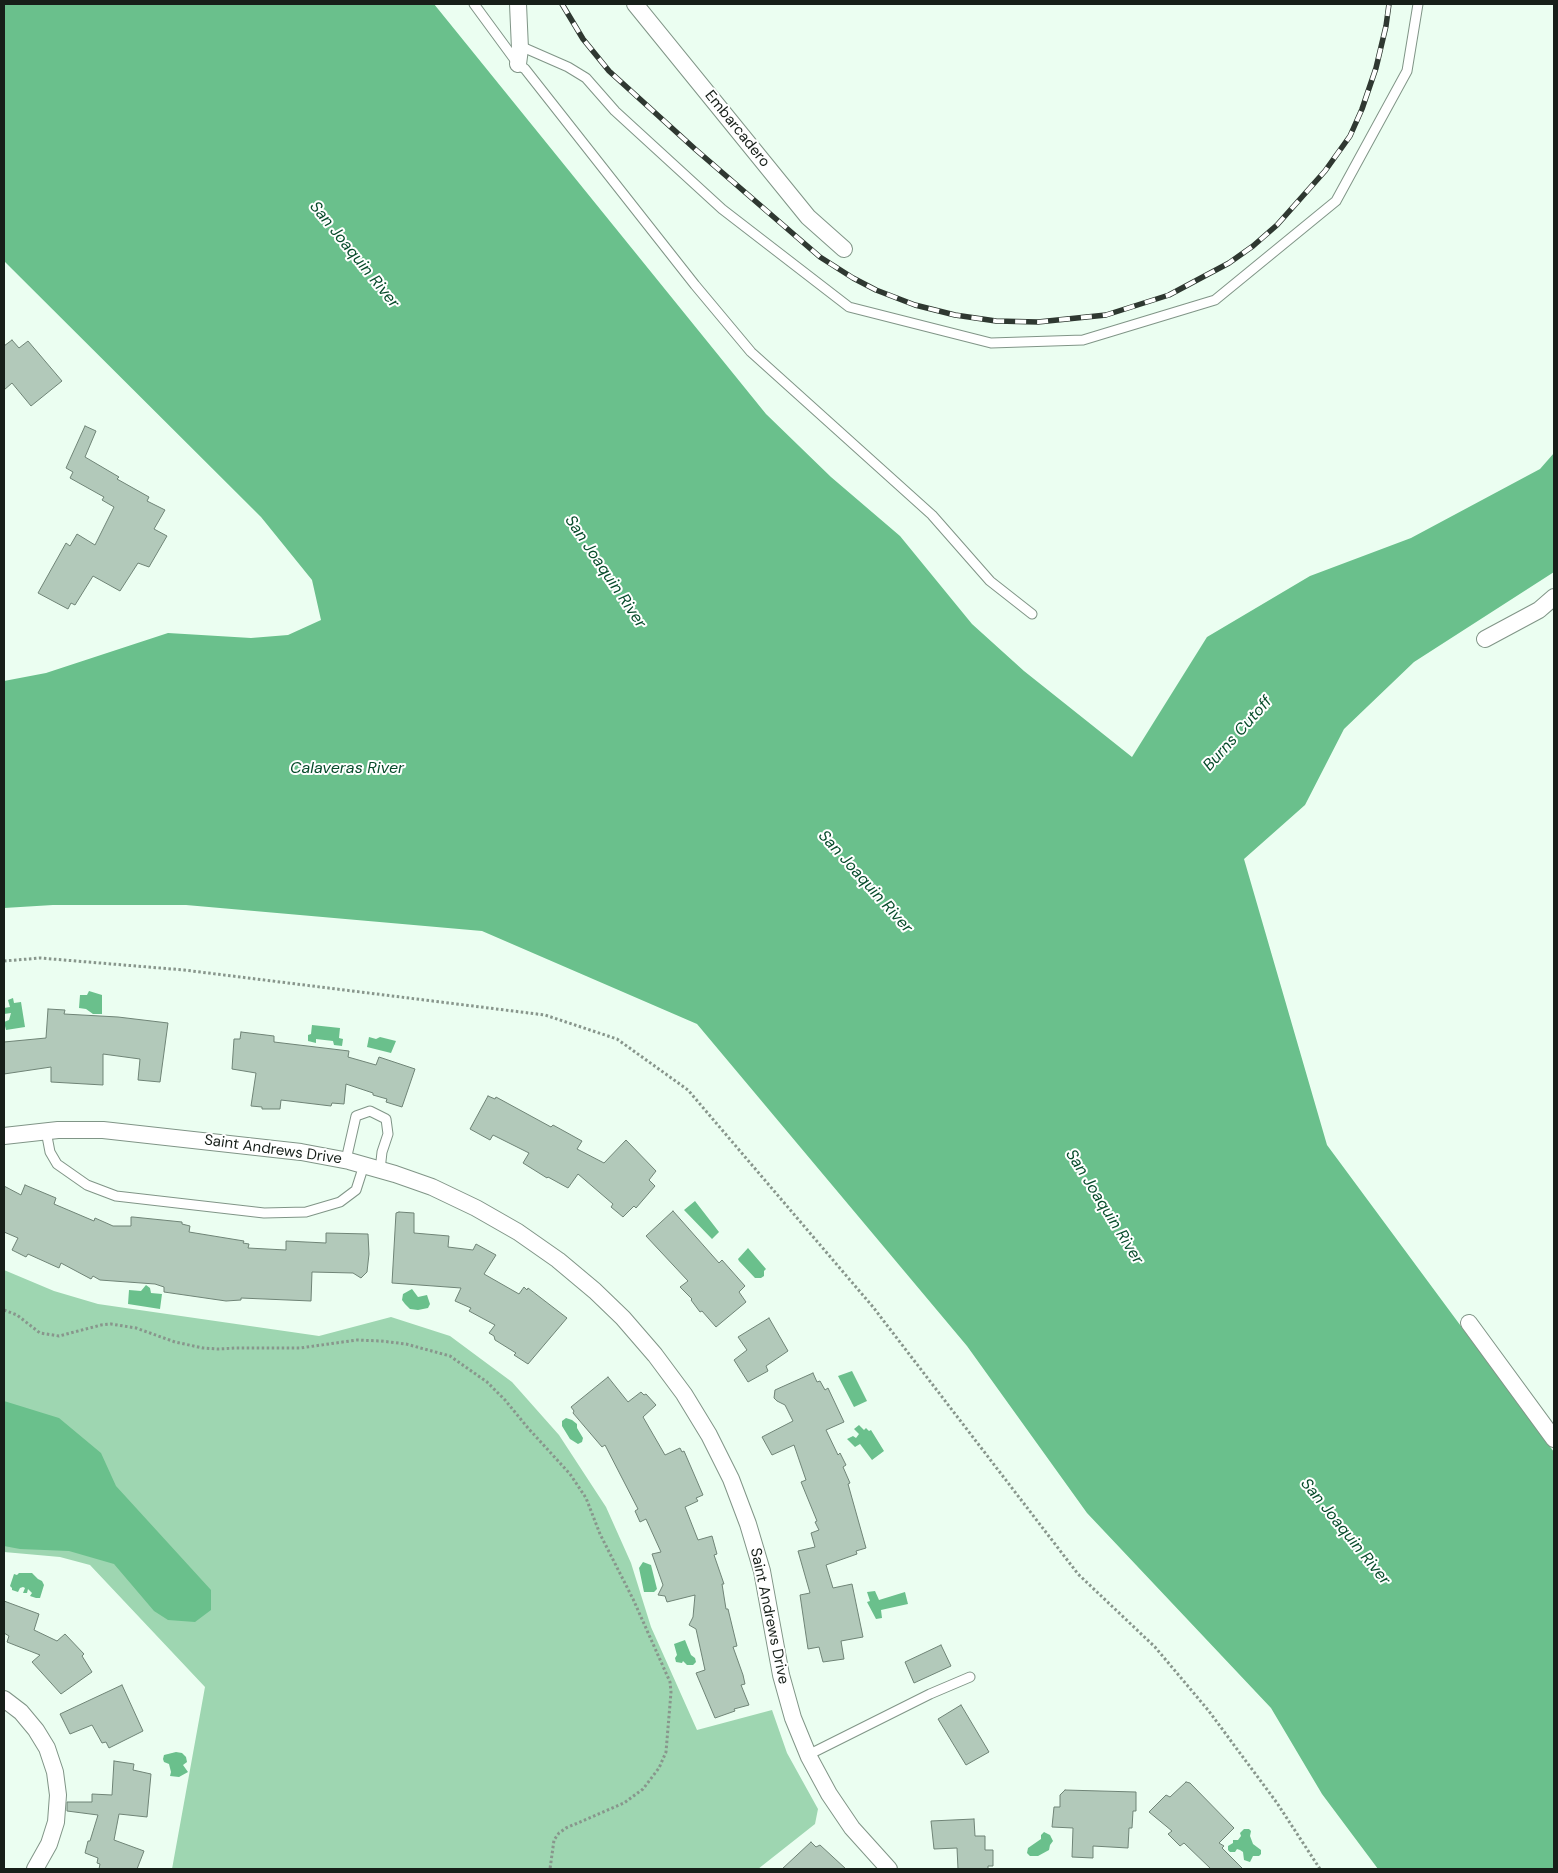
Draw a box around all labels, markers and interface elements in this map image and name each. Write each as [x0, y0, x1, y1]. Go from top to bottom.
street label: Embarcadero [701, 87, 773, 171]
water label: San Joaquin River [305, 198, 403, 312]
water label: San Joaquin River [560, 512, 650, 632]
water label: Burns Cutoff [1200, 693, 1276, 775]
water label: Calaveras River [290, 759, 404, 779]
water label: San Joaquin River [814, 827, 916, 937]
street label: Saint Andrews Drive [203, 1131, 343, 1169]
water label: San Joaquin River [1061, 1146, 1147, 1268]
water label: San Joaquin River [1296, 1475, 1394, 1589]
street label: Saint Andrews Drive [746, 1546, 792, 1686]

